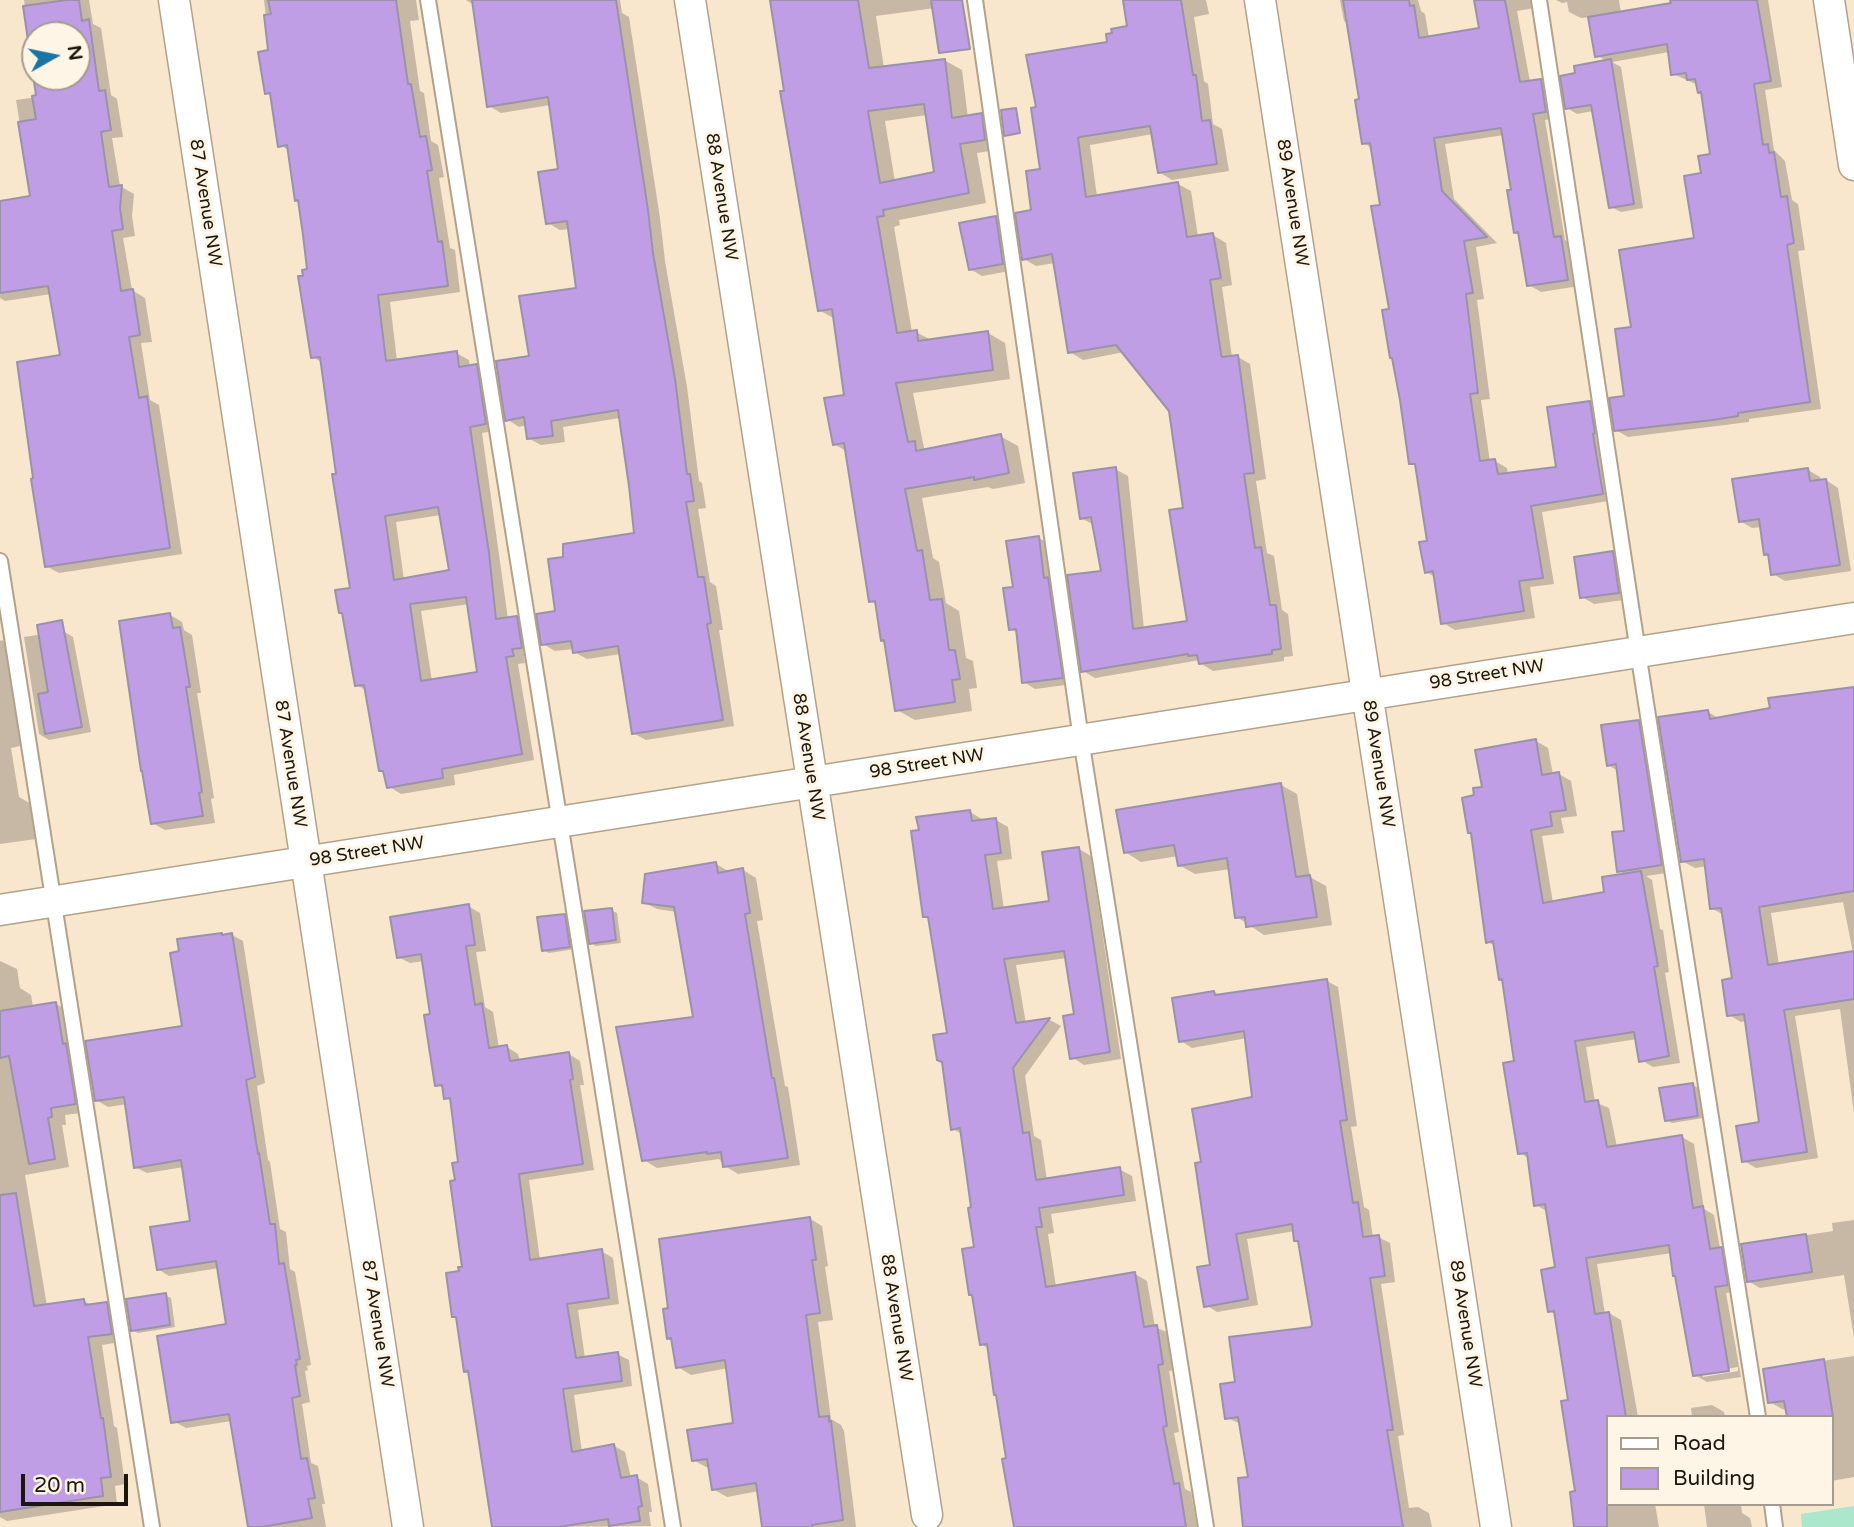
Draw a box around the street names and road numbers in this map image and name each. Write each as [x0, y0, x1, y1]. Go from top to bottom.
street label: 88 Avenue NW [700, 132, 742, 262]
street label: 87 Avenue NW [184, 138, 226, 268]
street label: 89 Avenue NW [1271, 138, 1313, 268]
street label: 98 Street NW [1428, 655, 1546, 695]
street label: 88 Avenue NW [787, 692, 829, 822]
street label: 87 Avenue NW [269, 699, 311, 829]
street label: 89 Avenue NW [1357, 699, 1399, 829]
street label: 98 Street NW [868, 744, 986, 784]
street label: 98 Street NW [308, 832, 426, 872]
street label: 88 Avenue NW [875, 1253, 917, 1383]
street label: 87 Avenue NW [356, 1259, 398, 1389]
street label: 89 Avenue NW [1444, 1259, 1486, 1389]

